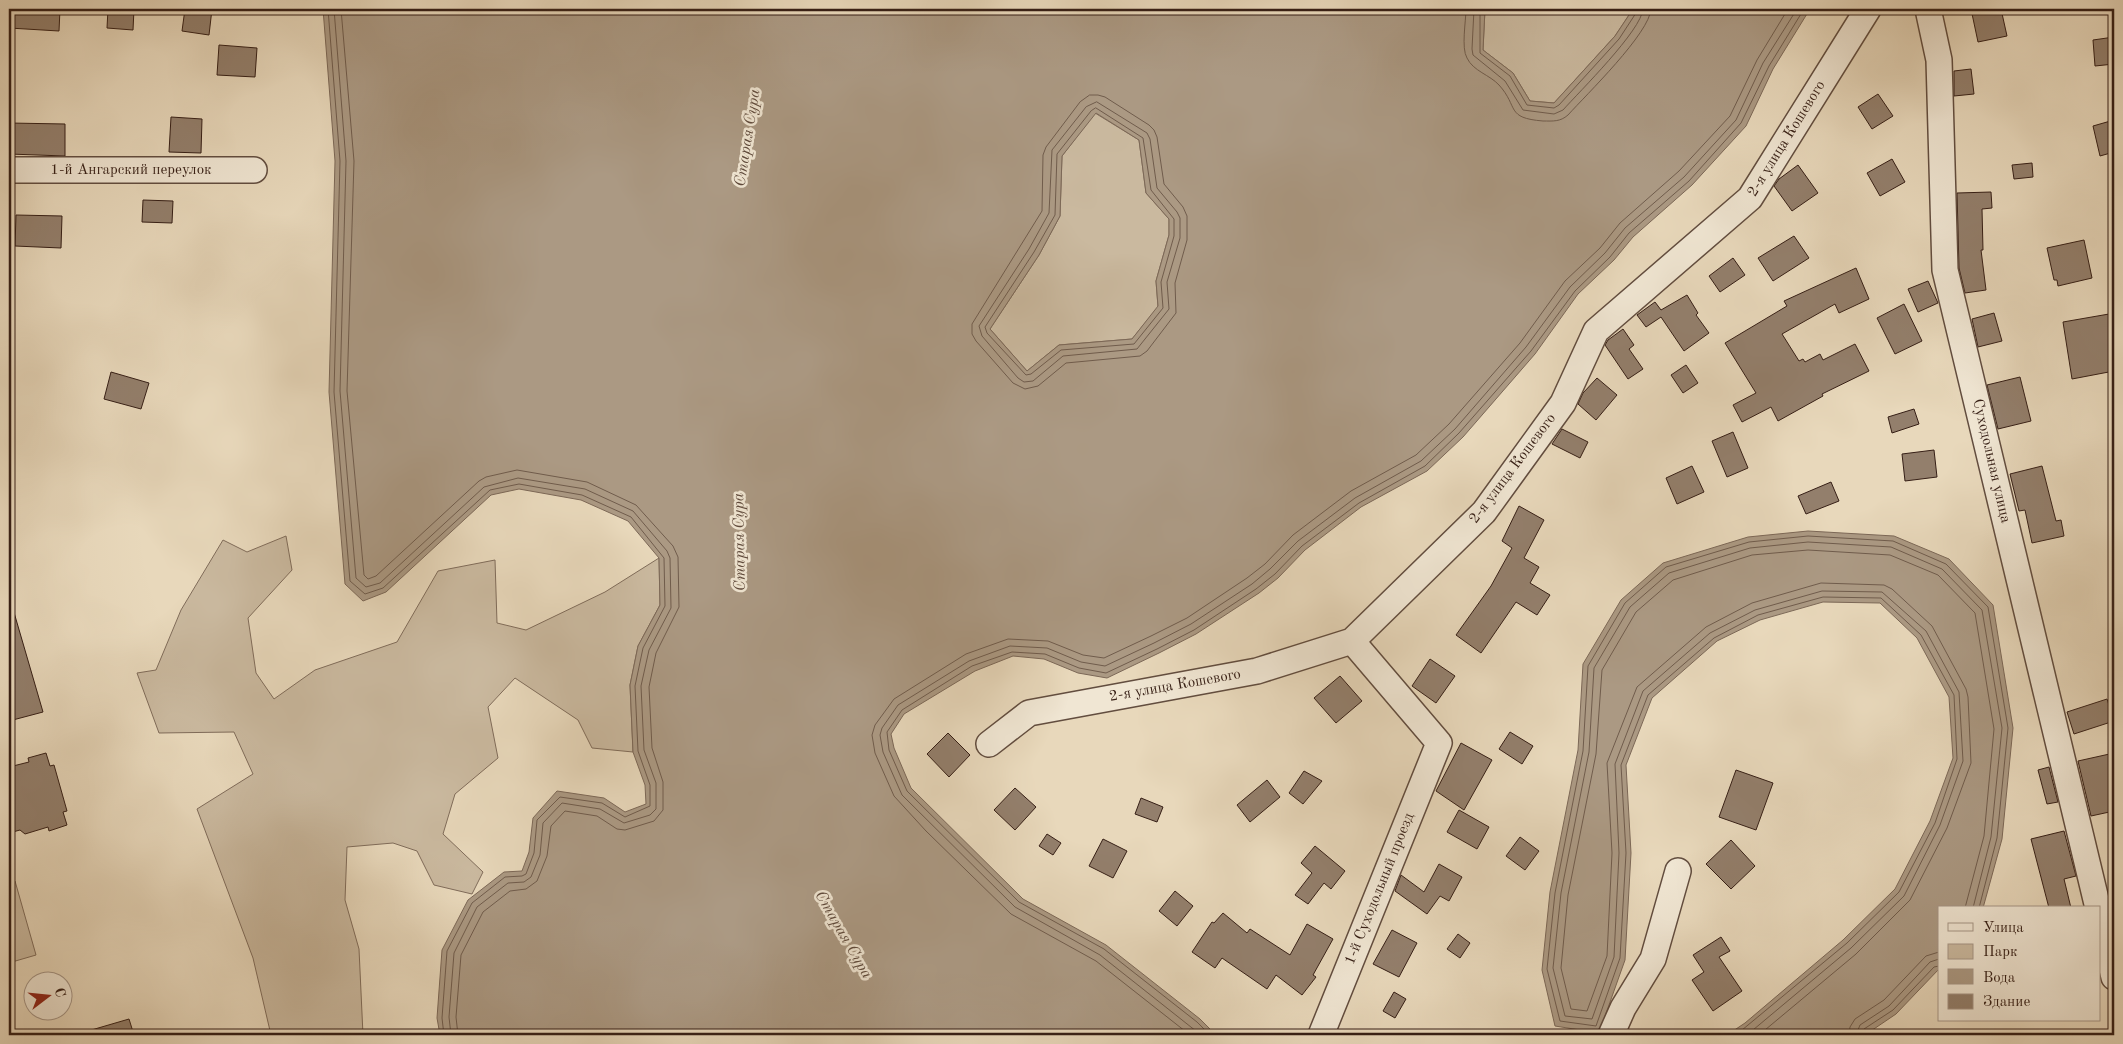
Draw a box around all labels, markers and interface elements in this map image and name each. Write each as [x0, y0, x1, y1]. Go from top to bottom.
street label: 2-я улица Кошевого [1745, 78, 1829, 200]
water label: Старая Сура [732, 88, 764, 188]
street label: 1-й Ангарский переулок [50, 163, 212, 178]
street label: Суходольная улица [1969, 397, 2013, 525]
street label: 2-я улица Кошевого [1467, 411, 1559, 527]
water label: Старая Сура [731, 492, 749, 591]
street label: 2-я улица Кошевого [1108, 667, 1242, 705]
street label: 1-й Суходольный проезд [1343, 810, 1418, 967]
water label: Старая Сура [811, 888, 875, 982]
legend [1938, 906, 2100, 1022]
text: Улица [1983, 921, 2024, 936]
text: Парк [1983, 945, 2018, 960]
text: Вода [1983, 971, 2016, 986]
north arrow [22, 972, 72, 1022]
text: С [52, 986, 68, 999]
text: Здание [1983, 995, 2030, 1010]

